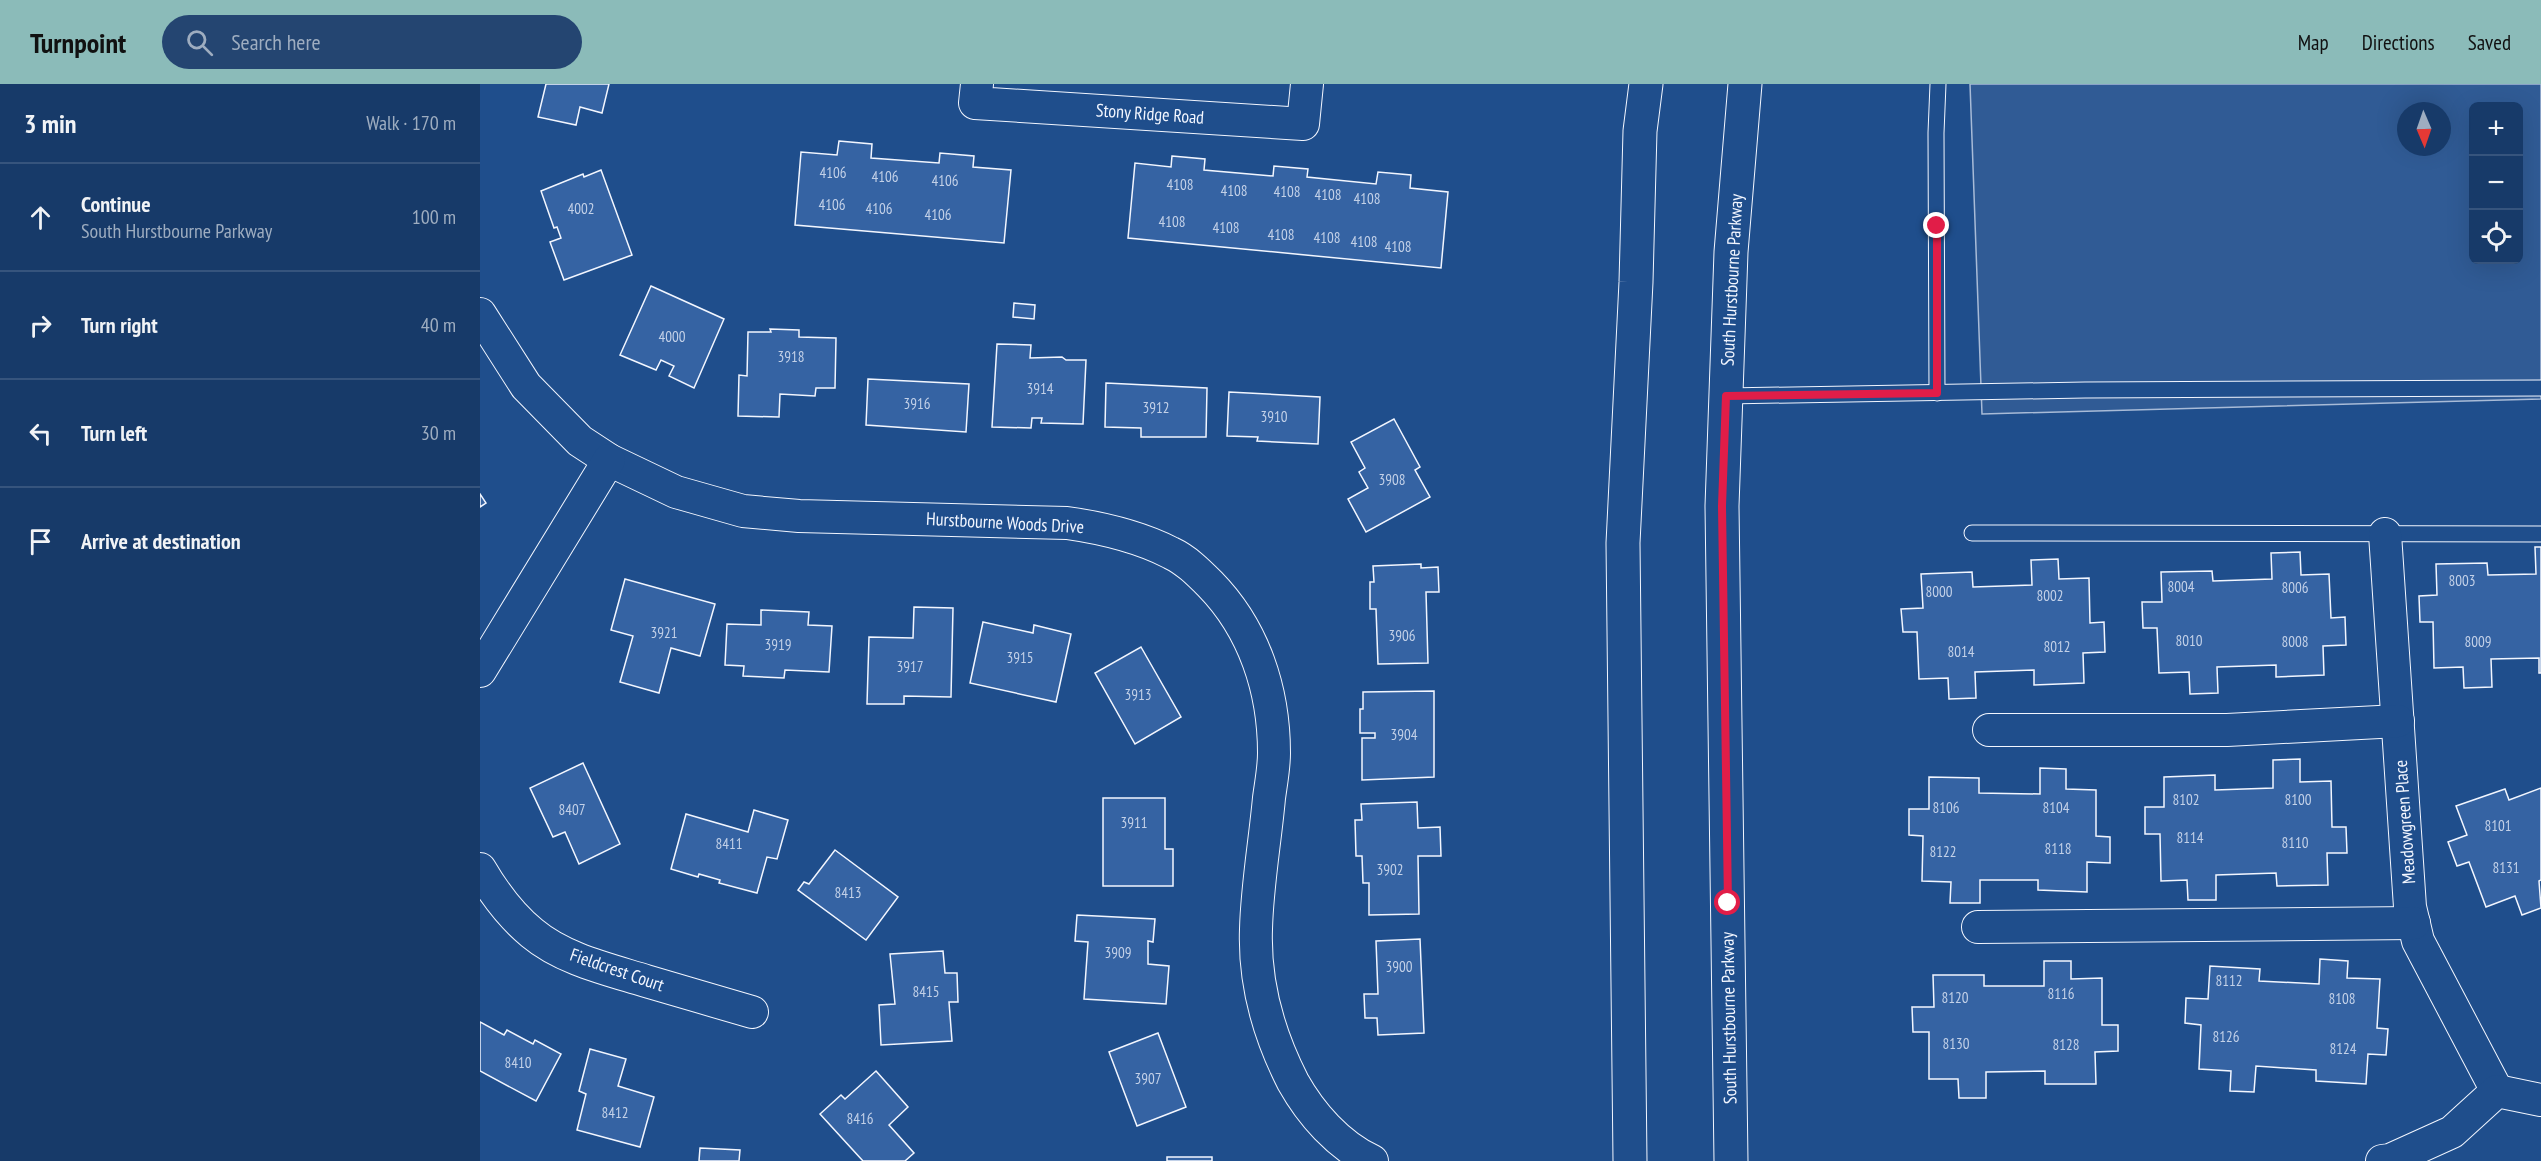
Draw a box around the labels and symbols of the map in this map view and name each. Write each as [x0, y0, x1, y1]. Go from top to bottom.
street label: Stony Ridge Road [1095, 98, 1205, 129]
north arrow [2397, 102, 2451, 156]
house number: 4106 [819, 163, 847, 182]
house number: 4106 [871, 167, 899, 186]
house number: 4106 [931, 171, 959, 190]
house number: 4108 [1166, 175, 1194, 194]
house number: 4108 [1220, 181, 1248, 200]
house number: 4108 [1273, 182, 1301, 201]
house number: 4108 [1314, 185, 1342, 204]
house number: 4108 [1353, 189, 1381, 208]
street label: South Hurstbourne Parkway [1716, 193, 1748, 367]
house number: 4106 [818, 195, 846, 214]
house number: 4002 [567, 199, 595, 218]
house number: 4106 [865, 199, 893, 218]
house number: 4106 [924, 205, 952, 224]
house number: 4108 [1158, 212, 1186, 231]
route end [1923, 212, 1949, 238]
house number: 4108 [1212, 218, 1240, 237]
house number: 4108 [1267, 225, 1295, 244]
house number: 4108 [1313, 228, 1341, 247]
house number: 4108 [1350, 232, 1378, 251]
house number: 4108 [1384, 237, 1412, 256]
house number: 4000 [658, 327, 686, 346]
house number: 3918 [777, 347, 805, 366]
house number: 3914 [1026, 379, 1054, 398]
house number: 3916 [903, 394, 931, 413]
house number: 3912 [1142, 398, 1170, 417]
house number: 3910 [1260, 407, 1288, 426]
house number: 3908 [1378, 470, 1406, 489]
street label: Hurstbourne Woods Drive [926, 507, 1085, 538]
house number: 8003 [2448, 571, 2476, 590]
house number: 8004 [2167, 577, 2195, 596]
house number: 8006 [2281, 578, 2309, 597]
house number: 8000 [1925, 582, 1953, 601]
house number: 8002 [2036, 586, 2064, 605]
house number: 3921 [650, 623, 678, 642]
house number: 3906 [1388, 626, 1416, 645]
house number: 8010 [2175, 631, 2203, 650]
house number: 8008 [2281, 632, 2309, 651]
house number: 8009 [2464, 632, 2492, 651]
house number: 3919 [764, 635, 792, 654]
house number: 8012 [2043, 637, 2071, 656]
house number: 8014 [1947, 642, 1975, 661]
house number: 3915 [1006, 648, 1034, 667]
house number: 3917 [896, 657, 924, 676]
house number: 3913 [1124, 685, 1152, 704]
house number: 3904 [1390, 725, 1418, 744]
street label: Meadowgreen Place [2389, 759, 2420, 885]
house number: 8102 [2172, 790, 2200, 809]
house number: 8100 [2284, 790, 2312, 809]
house number: 8106 [1932, 798, 1960, 817]
house number: 8104 [2042, 798, 2070, 817]
house number: 8407 [558, 800, 586, 819]
house number: 3911 [1120, 813, 1148, 832]
house number: 8101 [2484, 816, 2512, 835]
house number: 8114 [2176, 828, 2204, 847]
house number: 8110 [2281, 833, 2309, 852]
house number: 8411 [715, 834, 743, 853]
house number: 8118 [2044, 839, 2072, 858]
house number: 8122 [1929, 842, 1957, 861]
house number: 8131 [2492, 858, 2520, 877]
house number: 3902 [1376, 860, 1404, 879]
house number: 8413 [834, 883, 862, 902]
route start [1714, 889, 1740, 915]
street label: South Hurstbourne Parkway [1715, 931, 1742, 1104]
street label: Fieldcrest Court [567, 943, 667, 996]
house number: 3909 [1104, 943, 1132, 962]
house number: 3900 [1385, 957, 1413, 976]
house number: 8112 [2215, 971, 2243, 990]
house number: 8415 [912, 982, 940, 1001]
house number: 8116 [2047, 984, 2075, 1003]
house number: 8120 [1941, 988, 1969, 1007]
house number: 8108 [2328, 989, 2356, 1008]
house number: 8126 [2212, 1027, 2240, 1046]
house number: 8130 [1942, 1034, 1970, 1053]
house number: 8128 [2052, 1035, 2080, 1054]
house number: 8124 [2329, 1039, 2357, 1058]
house number: 8410 [504, 1053, 532, 1072]
house number: 3907 [1134, 1069, 1162, 1088]
house number: 8412 [601, 1103, 629, 1122]
house number: 8416 [846, 1109, 874, 1128]

